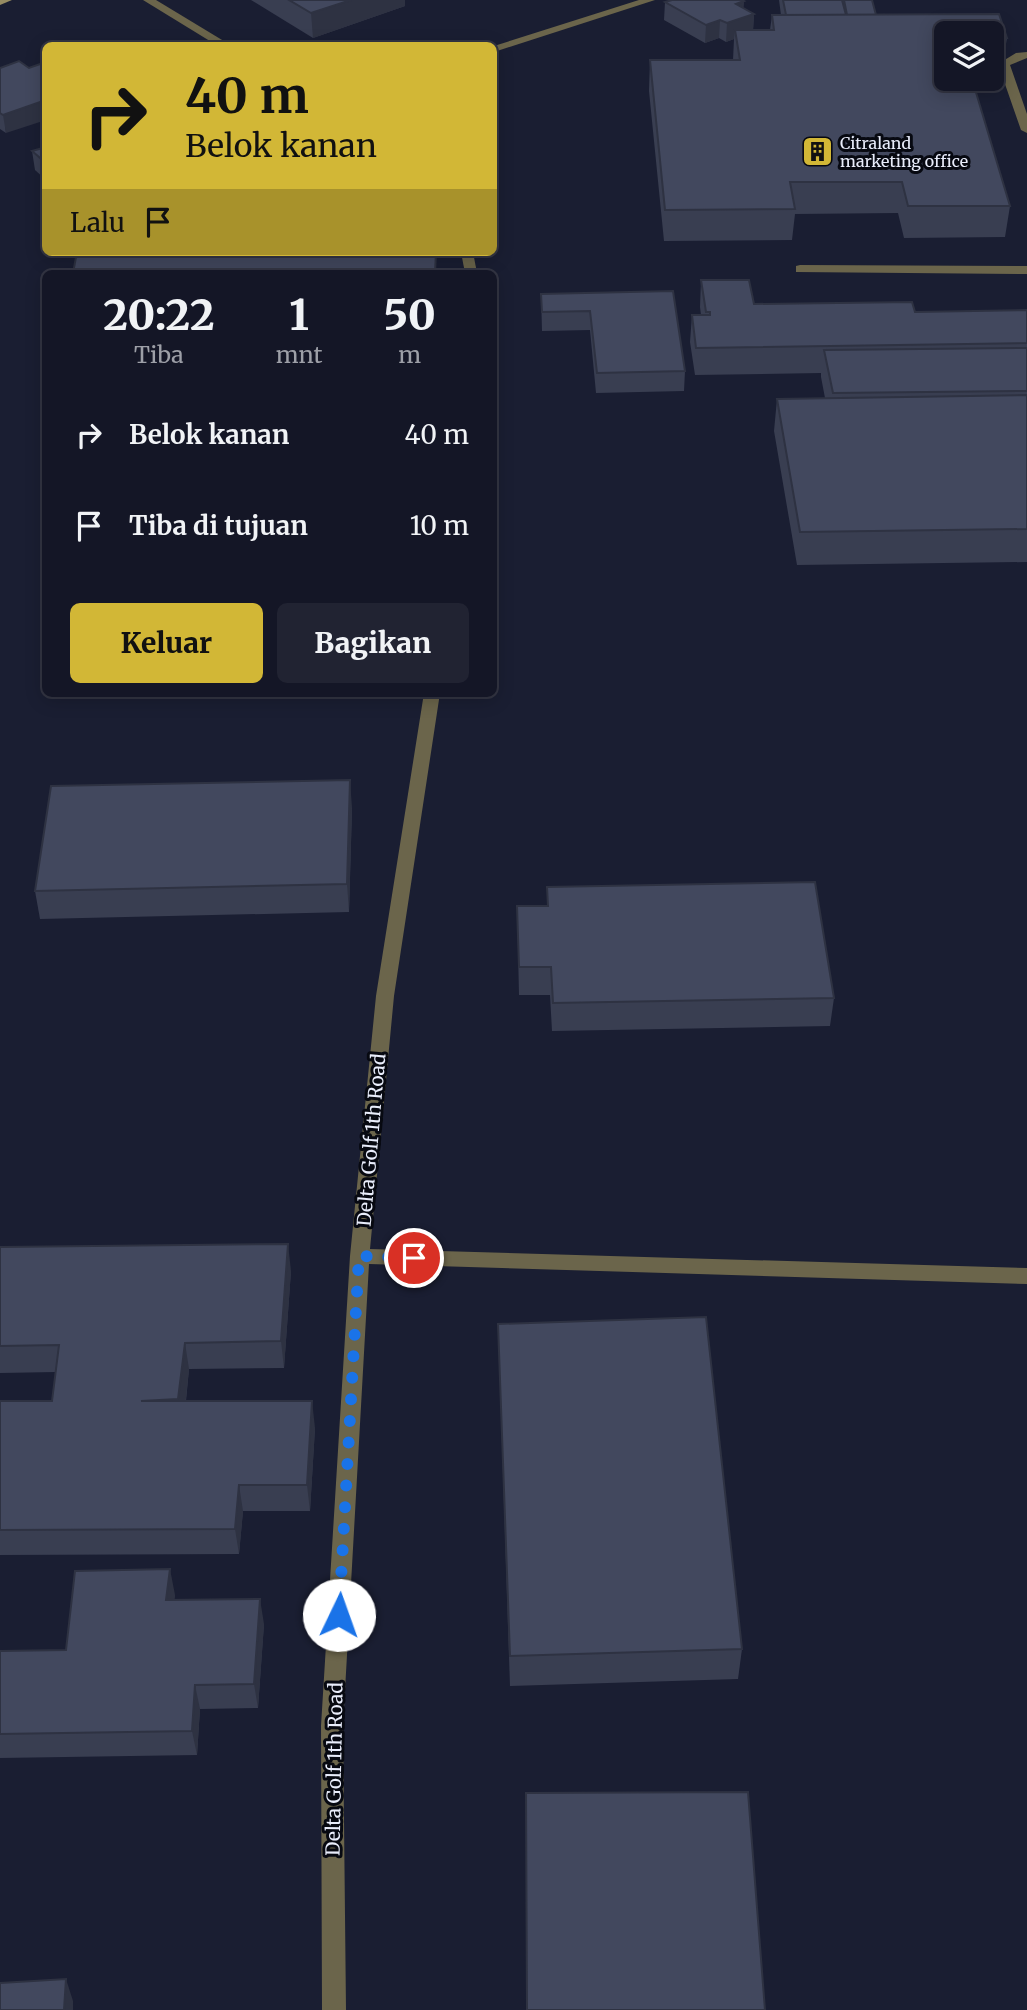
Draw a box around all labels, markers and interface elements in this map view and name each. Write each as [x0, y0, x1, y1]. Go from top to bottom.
map controls [934, 21, 1004, 91]
button: layers [934, 21, 1004, 91]
text: 40 m [185, 65, 309, 126]
icon: right [70, 70, 161, 161]
text: Belok kanan [185, 126, 377, 166]
place label: Citraland marketing office [840, 133, 968, 171]
building icon: Citraland marketing office [800, 135, 834, 169]
icon: arrive [139, 203, 177, 241]
text: Lalu [70, 206, 125, 239]
text: 20:22 [103, 289, 215, 341]
text: 1 [289, 289, 309, 341]
text: 50 [384, 289, 436, 341]
text: Tiba [134, 340, 184, 369]
text: mnt [276, 340, 322, 369]
text: m [398, 340, 421, 369]
icon: right [70, 416, 108, 454]
text: Belok kanan [129, 418, 289, 451]
text: 40 m [405, 418, 469, 451]
icon: arrive [70, 507, 108, 545]
text: Tiba di tujuan [129, 509, 308, 542]
text: 10 m [410, 509, 469, 542]
button: Keluar [70, 603, 263, 683]
button: Bagikan [277, 603, 469, 683]
street label: Delta Golf 1th Road [351, 1052, 391, 1228]
pin [384, 1228, 444, 1288]
icon: arrive [395, 1239, 433, 1277]
position arrow [302, 1578, 376, 1652]
street label: Delta Golf 1th Road [320, 1682, 348, 1856]

